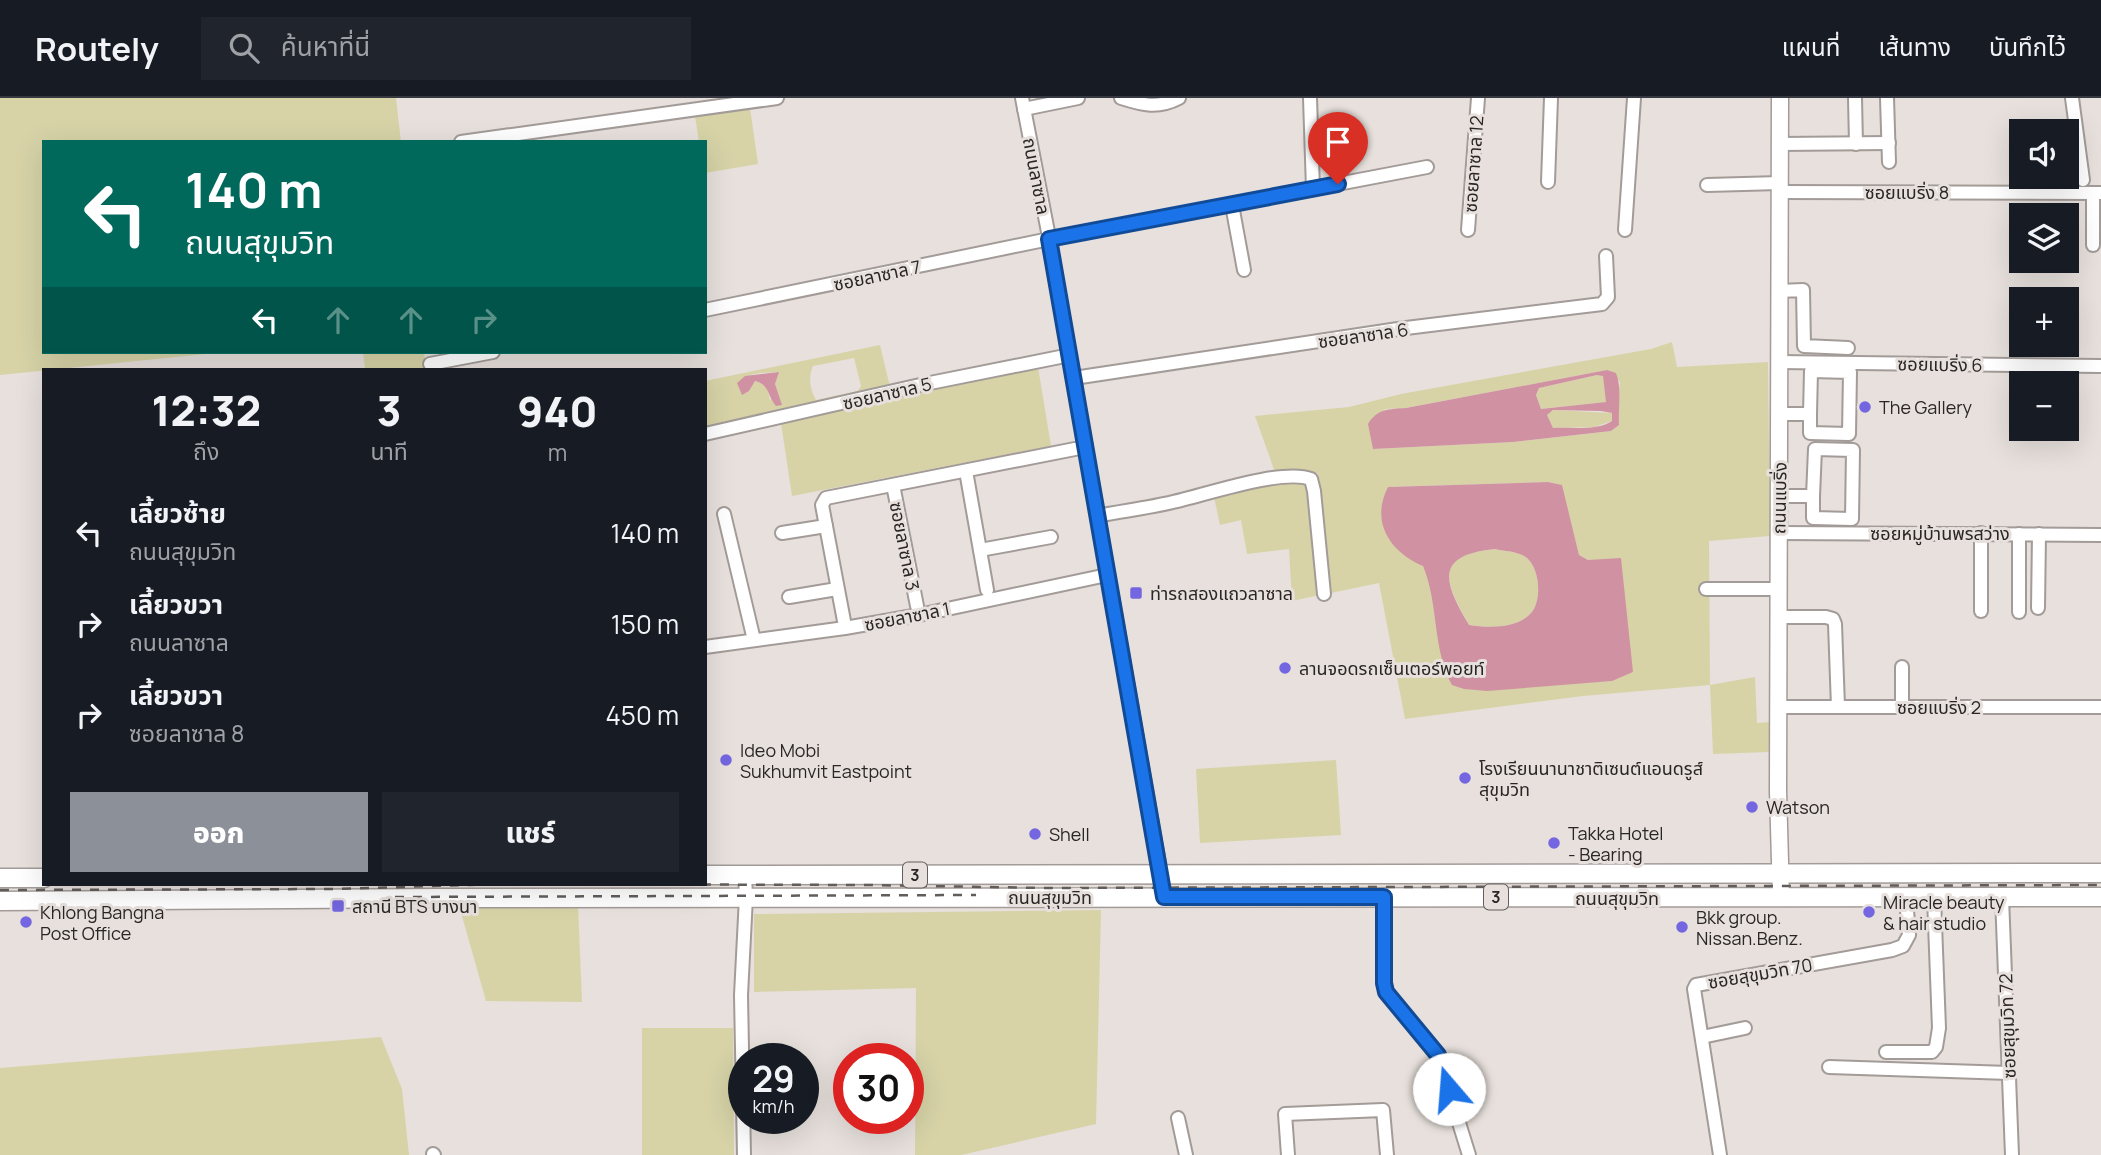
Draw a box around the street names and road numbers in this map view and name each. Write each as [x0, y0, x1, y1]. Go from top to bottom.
street label: ซอยลาซาล 12 [1458, 115, 1488, 213]
street label: ถนนลาซาล [1018, 135, 1056, 217]
street label: ซอยแบริ่ง 8 [1865, 180, 1949, 204]
street label: ซอยลาซาล 7 [831, 254, 923, 296]
street label: ซอยลาซาล 6 [1316, 317, 1410, 353]
street label: ซอยแบริ่ง 6 [1897, 351, 1983, 377]
street label: ซอยลาซาล 5 [840, 371, 934, 415]
street label: ถนนแบริ่ง [1766, 462, 1792, 534]
street label: ซอยลาซาล 3 [885, 500, 925, 592]
street label: ซอยหมู่บ้านพรสว่าง [1870, 521, 2010, 546]
street label: ซอยลาซาล 1 [862, 596, 952, 636]
street label: ซอยแบริ่ง 2 [1897, 695, 1981, 719]
road number: 3 [903, 862, 927, 888]
road number: 3 [1484, 884, 1508, 910]
street label: ถนนสุขุมวิท [1008, 885, 1092, 909]
street label: ถนนสุขุมวิท [1575, 886, 1659, 910]
street label: ซอยสุขุมวิท 70 [1706, 952, 1814, 994]
street label: ซอยสุขุมวิท 72 [1993, 973, 2021, 1079]

